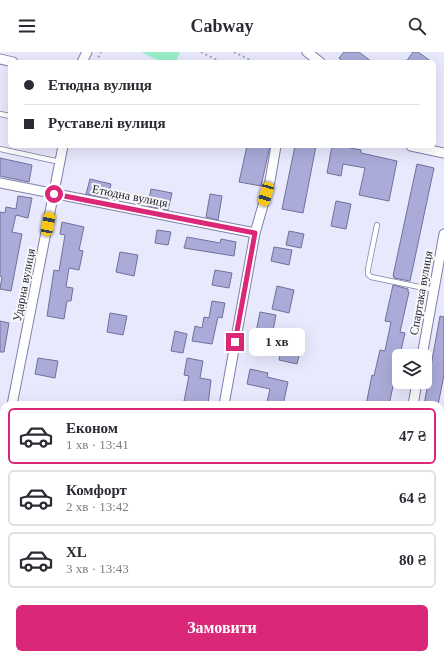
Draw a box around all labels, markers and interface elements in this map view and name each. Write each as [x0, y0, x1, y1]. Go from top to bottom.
icon: menu [16, 15, 38, 37]
icon: search [406, 15, 428, 37]
text: Cabway [190, 16, 254, 36]
text: Етюдна вулиця [48, 77, 152, 93]
text: Руставелі вулиця [48, 115, 166, 131]
car [257, 181, 275, 207]
street label: Етюдна вулиця [91, 182, 170, 210]
route start [45, 185, 63, 203]
car [40, 211, 56, 237]
street label: Ударна вулиця [10, 247, 38, 323]
street label: Спартака вулиця [407, 249, 435, 336]
callout: 1 хв [249, 328, 305, 356]
route end [226, 333, 244, 351]
text: 1 хв [265, 334, 289, 349]
map controls [392, 349, 432, 389]
button: layers [392, 349, 432, 389]
icon: car [18, 418, 54, 454]
text: Економ [66, 420, 118, 436]
text: 47 ₴ [399, 428, 426, 444]
text: 1 хв · 13:41 [66, 437, 129, 452]
icon: car [18, 480, 54, 516]
text: Комфорт [66, 482, 127, 498]
text: 64 ₴ [399, 490, 426, 506]
text: 2 хв · 13:42 [66, 499, 129, 514]
icon: car [18, 542, 54, 578]
text: XL [66, 544, 87, 560]
text: 80 ₴ [399, 552, 426, 568]
text: 3 хв · 13:43 [66, 561, 129, 576]
button: Замовити [16, 605, 428, 651]

